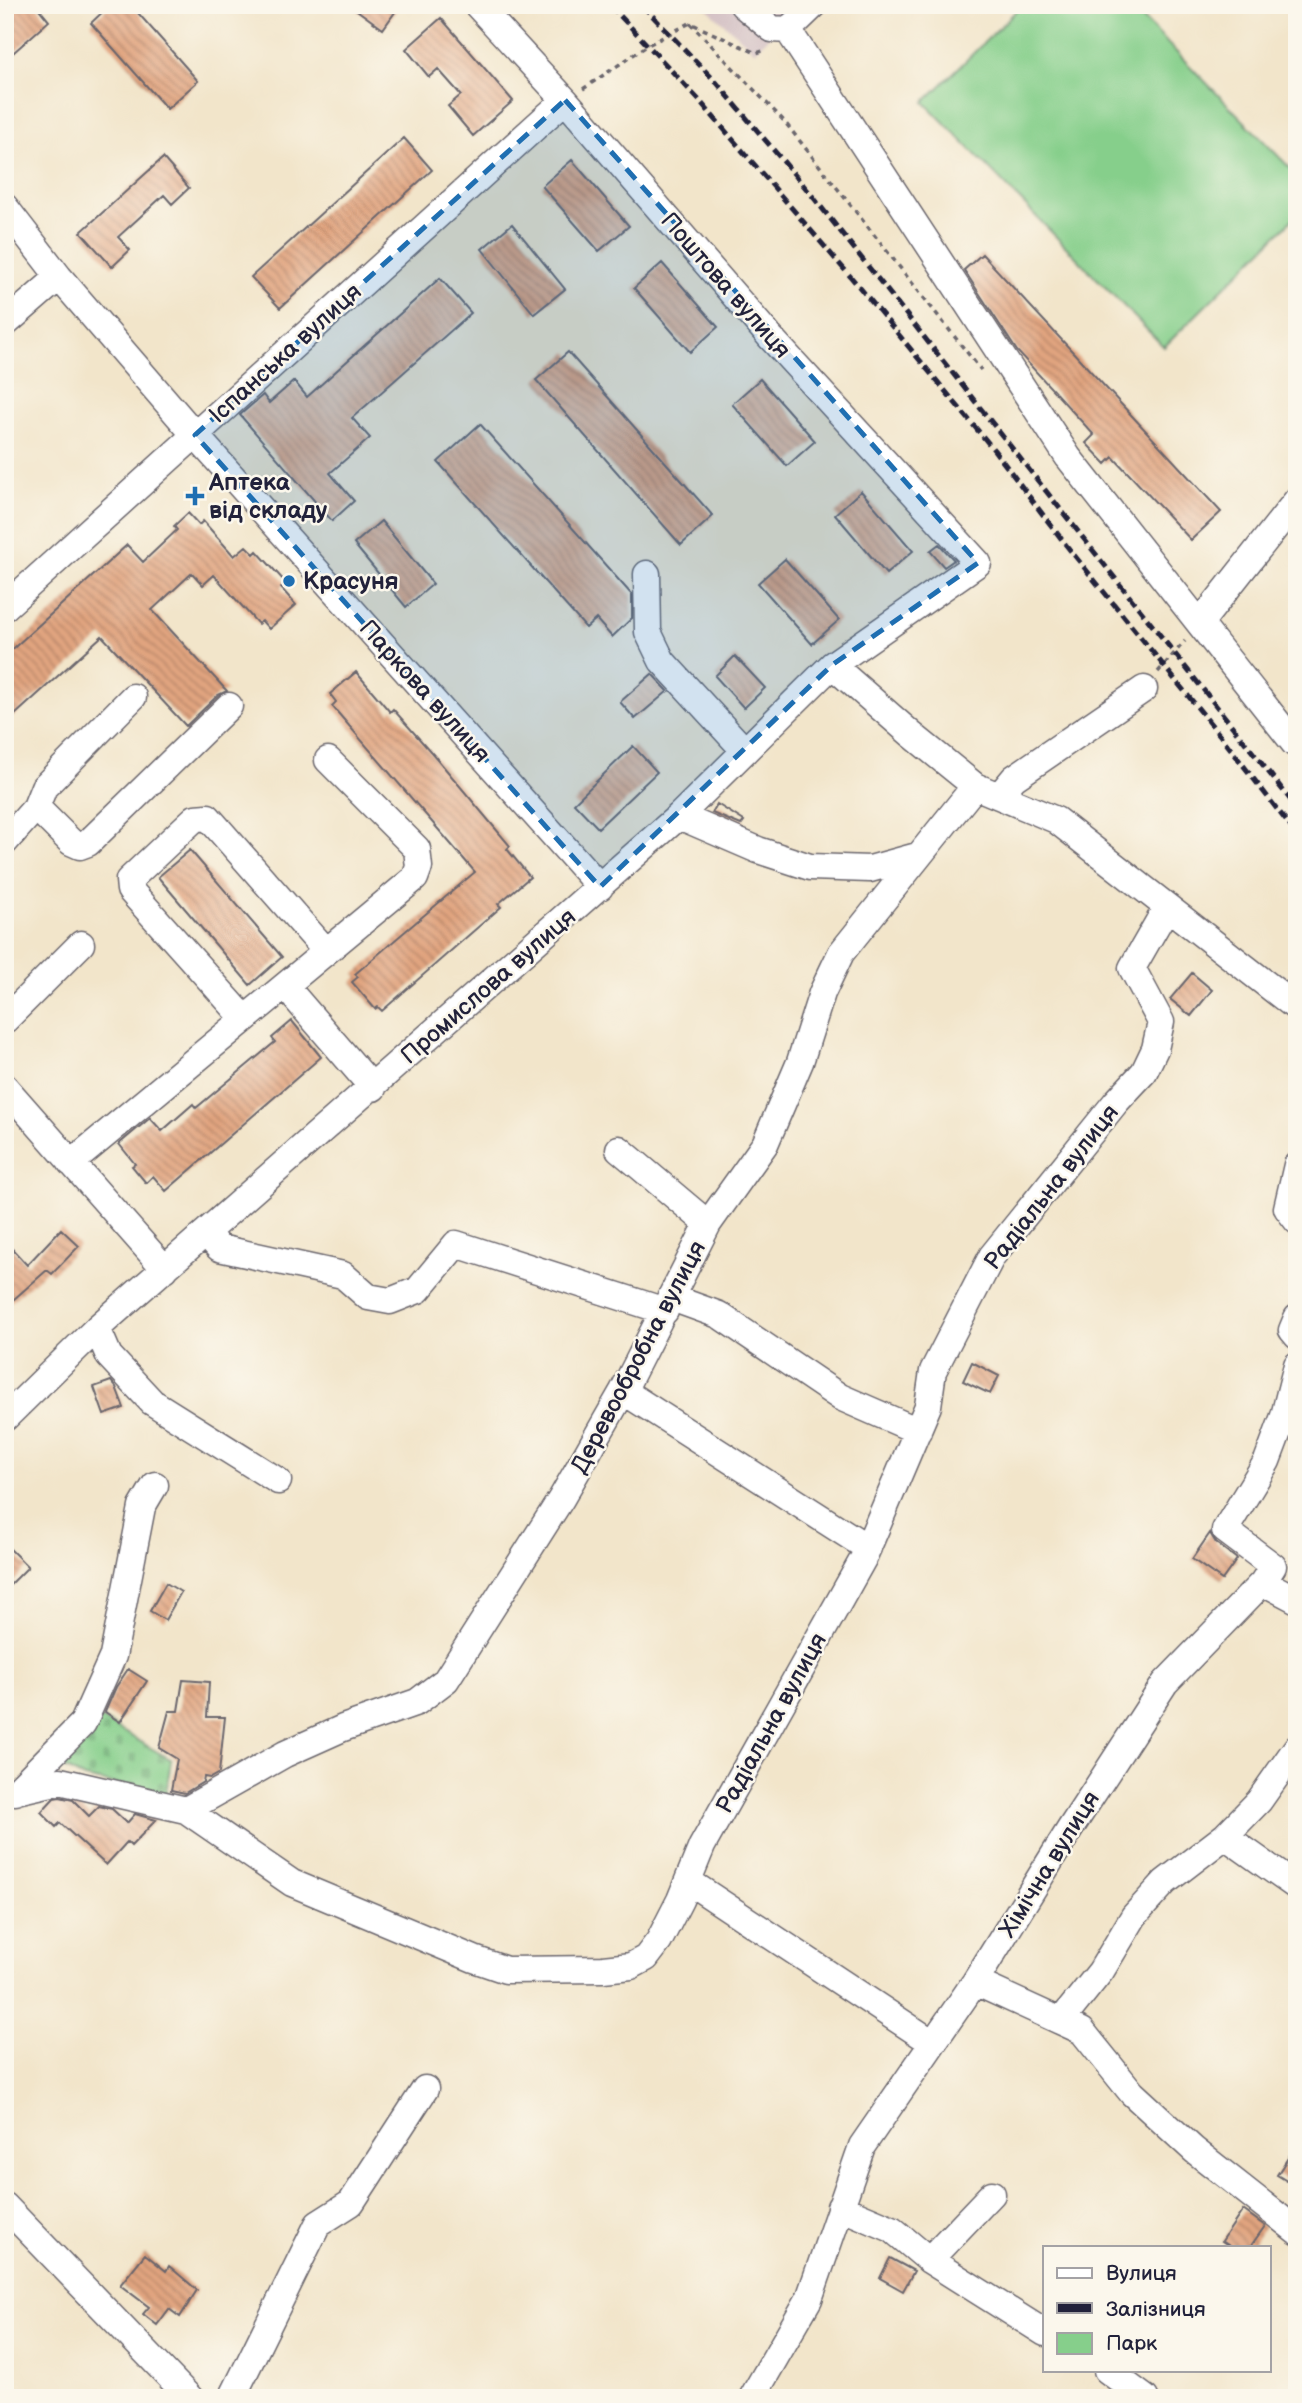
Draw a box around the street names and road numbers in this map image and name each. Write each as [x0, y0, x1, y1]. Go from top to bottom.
street label: Поштова вулиця [654, 207, 797, 364]
street label: Іспанська вулиця [203, 277, 368, 429]
street label: Паркова вулиця [353, 614, 496, 769]
street label: Промислова вулиця [395, 902, 582, 1070]
street label: Радіальна вулиця [978, 1099, 1125, 1276]
street label: Деревообробна вулиця [565, 1236, 712, 1479]
street label: Радіальна вулиця [710, 1628, 833, 1819]
street label: Хімічна вулиця [993, 1786, 1106, 1943]

